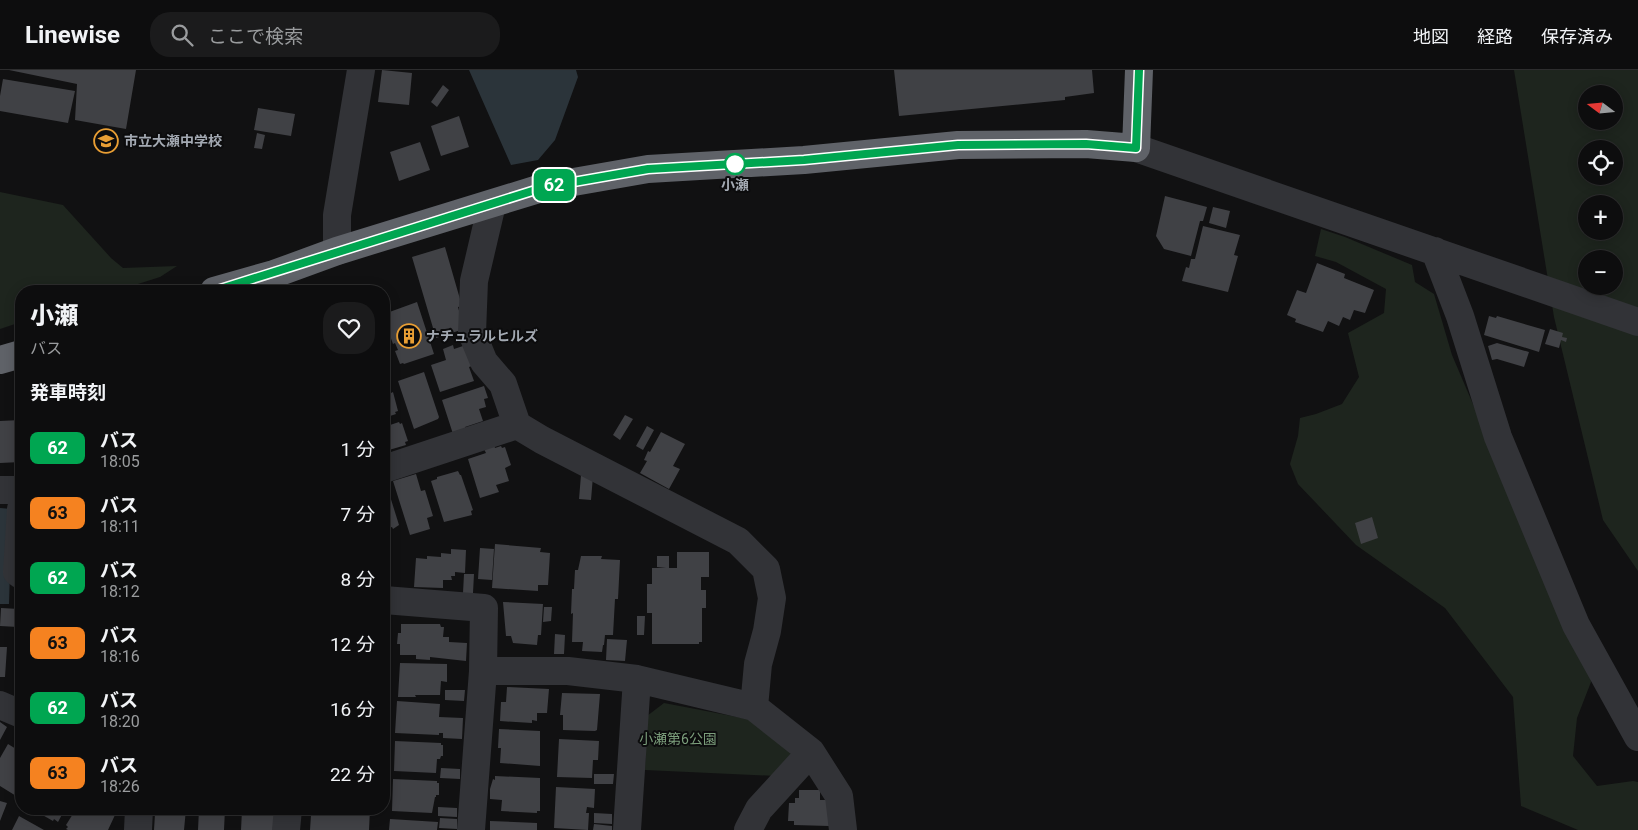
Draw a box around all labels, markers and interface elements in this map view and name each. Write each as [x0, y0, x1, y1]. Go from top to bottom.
search box [150, 12, 500, 57]
text: Linewise [25, 21, 120, 49]
icon: search [168, 21, 196, 49]
text: ここで検索 [208, 25, 303, 48]
text: 地図 [1413, 26, 1449, 47]
text: 経路 [1477, 26, 1513, 47]
text: 保存済み [1541, 26, 1613, 47]
north arrow [1578, 85, 1622, 130]
map controls [1578, 85, 1623, 295]
school or university icon: 市立大瀬中学校 [93, 128, 119, 154]
place label: 市立大瀬中学校 [124, 133, 222, 149]
button: locate [1578, 140, 1623, 185]
marker: 小瀬 [724, 153, 746, 175]
line badge: 62 [532, 169, 576, 201]
text: 62 [544, 174, 564, 195]
place label: 小瀬 [721, 177, 749, 193]
button: + [1578, 195, 1623, 240]
button: − [1578, 250, 1623, 295]
text: 小瀬 [30, 302, 78, 330]
button: heart [323, 302, 375, 354]
building icon: ナチュラルヒルズ [396, 323, 422, 349]
place label: ナチュラルヒルズ [426, 328, 538, 344]
text: バス [30, 339, 62, 358]
text: 発車時刻 [30, 381, 106, 404]
text: バス [100, 429, 138, 452]
text: 62 [47, 437, 68, 458]
text: 1 分 [341, 438, 375, 461]
text: 18:05 [100, 452, 140, 471]
text: バス [100, 494, 138, 517]
text: 63 [47, 502, 68, 523]
text: 7 分 [341, 503, 375, 526]
text: 18:11 [100, 517, 140, 536]
text: バス [100, 559, 138, 582]
text: 62 [47, 567, 68, 588]
text: 8 分 [341, 568, 375, 591]
text: 18:12 [100, 582, 140, 601]
text: バス [100, 624, 138, 647]
text: 63 [47, 632, 68, 653]
text: 12 分 [330, 633, 375, 656]
text: 18:16 [100, 647, 140, 666]
text: バス [100, 689, 138, 712]
text: 62 [47, 697, 68, 718]
text: 16 分 [330, 698, 375, 721]
text: 18:20 [100, 712, 140, 731]
park label: 小瀬第6公園 [639, 731, 717, 747]
text: バス [100, 754, 138, 777]
text: 63 [47, 762, 68, 783]
text: 22 分 [330, 763, 375, 786]
text: 18:26 [100, 777, 140, 796]

